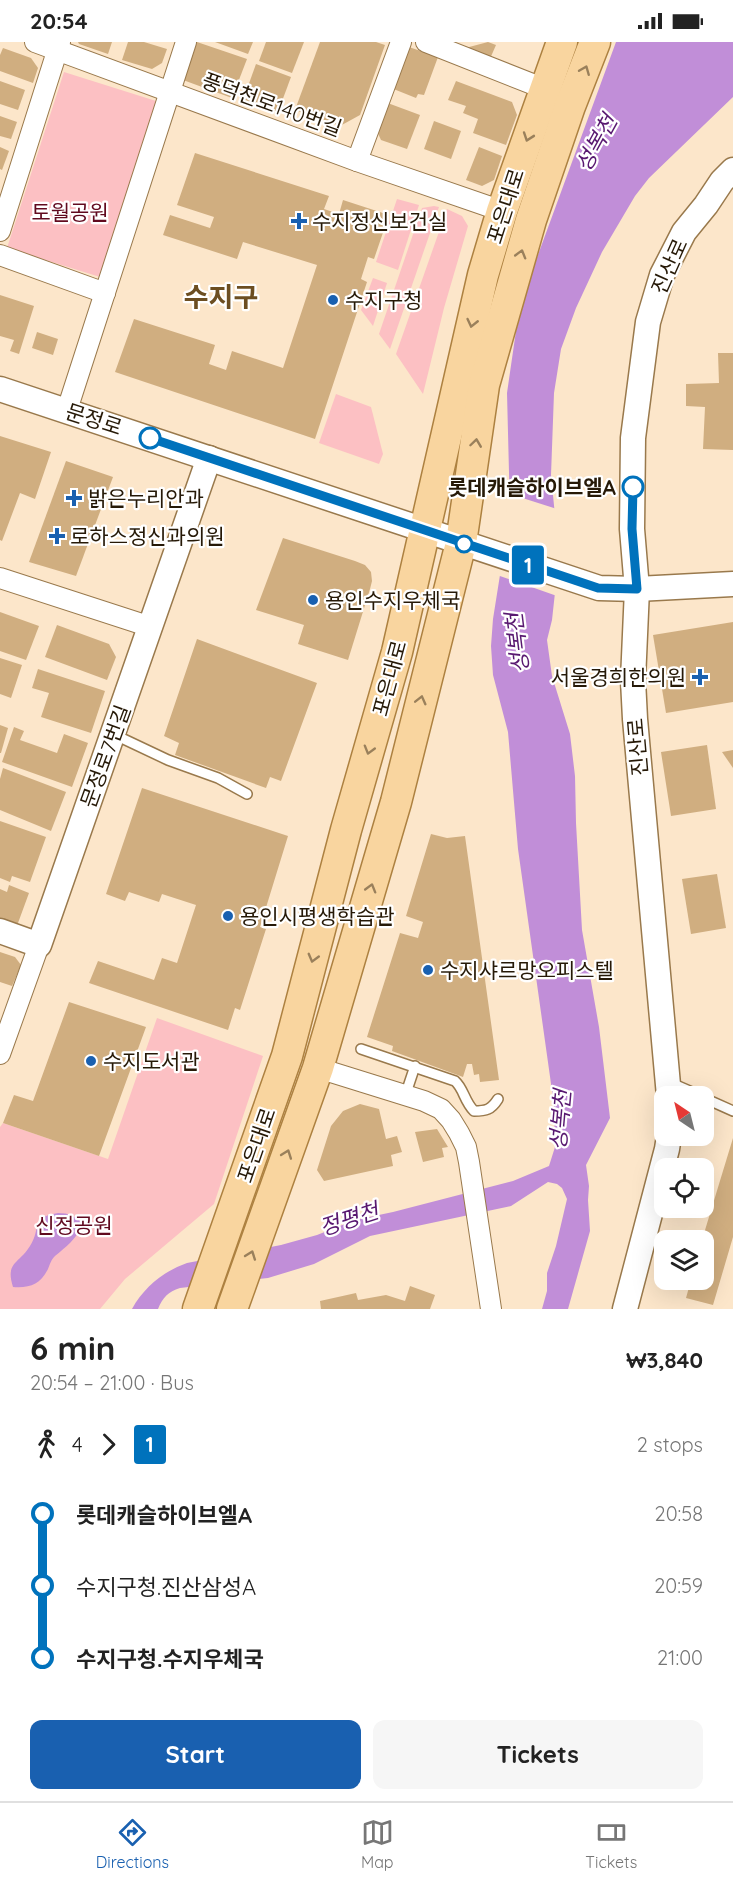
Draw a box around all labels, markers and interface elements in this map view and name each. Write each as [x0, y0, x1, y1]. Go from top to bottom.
text: 20:54 [30, 7, 88, 35]
one-way arrow [577, 65, 590, 75]
street label: 풍덕천로140번길 [199, 67, 345, 141]
water label: 성복천 [569, 107, 624, 176]
one-way arrow [523, 131, 536, 142]
street label: 포은대로 [481, 165, 529, 247]
park label: 토월공원 [31, 199, 109, 225]
place label: 수지정신보건실 [312, 208, 447, 234]
marker: 수지정신보건실 [290, 212, 308, 230]
street label: 진산로 [645, 234, 693, 298]
one-way arrow [514, 249, 527, 259]
district label: 수지구 [184, 280, 258, 314]
place label: 수지구청 [345, 287, 422, 313]
marker: 수지구청 [326, 293, 340, 307]
one-way arrow [466, 318, 479, 328]
street label: 문정로 [62, 398, 126, 440]
unlabelled marker [139, 427, 161, 449]
one-way arrow [469, 439, 481, 448]
place label: 롯데캐슬하이브엘A [448, 474, 617, 500]
marker: 롯데캐슬하이브엘A [622, 476, 644, 498]
place label: 밝은누리안과 [88, 485, 204, 511]
marker: 밝은누리안과 [65, 489, 83, 507]
place label: 로하스정신과의원 [70, 523, 225, 549]
marker: 로하스정신과의원 [48, 527, 66, 545]
unlabelled marker [455, 535, 473, 553]
line badge: 1 [508, 546, 548, 584]
text: 1 [524, 552, 532, 578]
place label: 용인수지우체국 [325, 587, 460, 613]
marker: 용인수지우체국 [306, 593, 320, 607]
water label: 성복천 [499, 608, 535, 675]
street label: 포은대로 [366, 637, 412, 719]
place label: 서울경희한의원 [551, 664, 686, 690]
marker: 서울경희한의원 [691, 668, 709, 686]
one-way arrow [414, 695, 427, 705]
street label: 문정로7번길 [74, 701, 136, 811]
street label: 진산로 [622, 717, 652, 777]
one-way arrow [364, 744, 376, 755]
one-way arrow [364, 883, 376, 894]
place label: 용인시평생학습관 [240, 903, 395, 929]
marker: 용인시평생학습관 [221, 909, 235, 923]
one-way arrow [307, 953, 320, 963]
place label: 수지샤르망오피스텔 [440, 957, 614, 983]
marker: 수지샤르망오피스텔 [421, 963, 435, 977]
place label: 수지도서관 [103, 1048, 200, 1074]
marker: 수지도서관 [84, 1054, 98, 1068]
water label: 성복천 [543, 1086, 577, 1151]
north arrow [654, 1086, 714, 1146]
map controls [654, 1086, 714, 1290]
street label: 포은대로 [231, 1104, 281, 1186]
one-way arrow [280, 1150, 293, 1160]
button: locate [654, 1158, 714, 1218]
water label: 정평천 [316, 1195, 385, 1242]
park label: 신정공원 [35, 1212, 113, 1238]
button: layers [654, 1230, 714, 1290]
one-way arrow [243, 1250, 256, 1261]
text: 6 min [30, 1327, 115, 1368]
text: ₩3,840 [626, 1346, 703, 1374]
text: 20:54 – 21:00 · Bus [30, 1370, 194, 1395]
icon: walk [30, 1428, 63, 1461]
icon: forward [92, 1428, 125, 1461]
text: 1 [146, 1431, 154, 1457]
text: 4 [72, 1432, 83, 1457]
text: 2 stops [637, 1432, 703, 1457]
text: 롯데캐슬하이브엘A [76, 1501, 252, 1529]
text: 20:58 [655, 1501, 703, 1526]
text: 수지구청.진산삼성A [76, 1573, 256, 1601]
text: 20:59 [654, 1573, 703, 1598]
text: 수지구청.수지우체국 [76, 1645, 264, 1673]
text: 21:00 [657, 1645, 703, 1670]
button: Start [30, 1720, 361, 1789]
button: Tickets [373, 1720, 703, 1789]
tab: Directions [96, 1816, 169, 1872]
tab: Map [361, 1816, 394, 1872]
tab: Tickets [585, 1816, 637, 1872]

